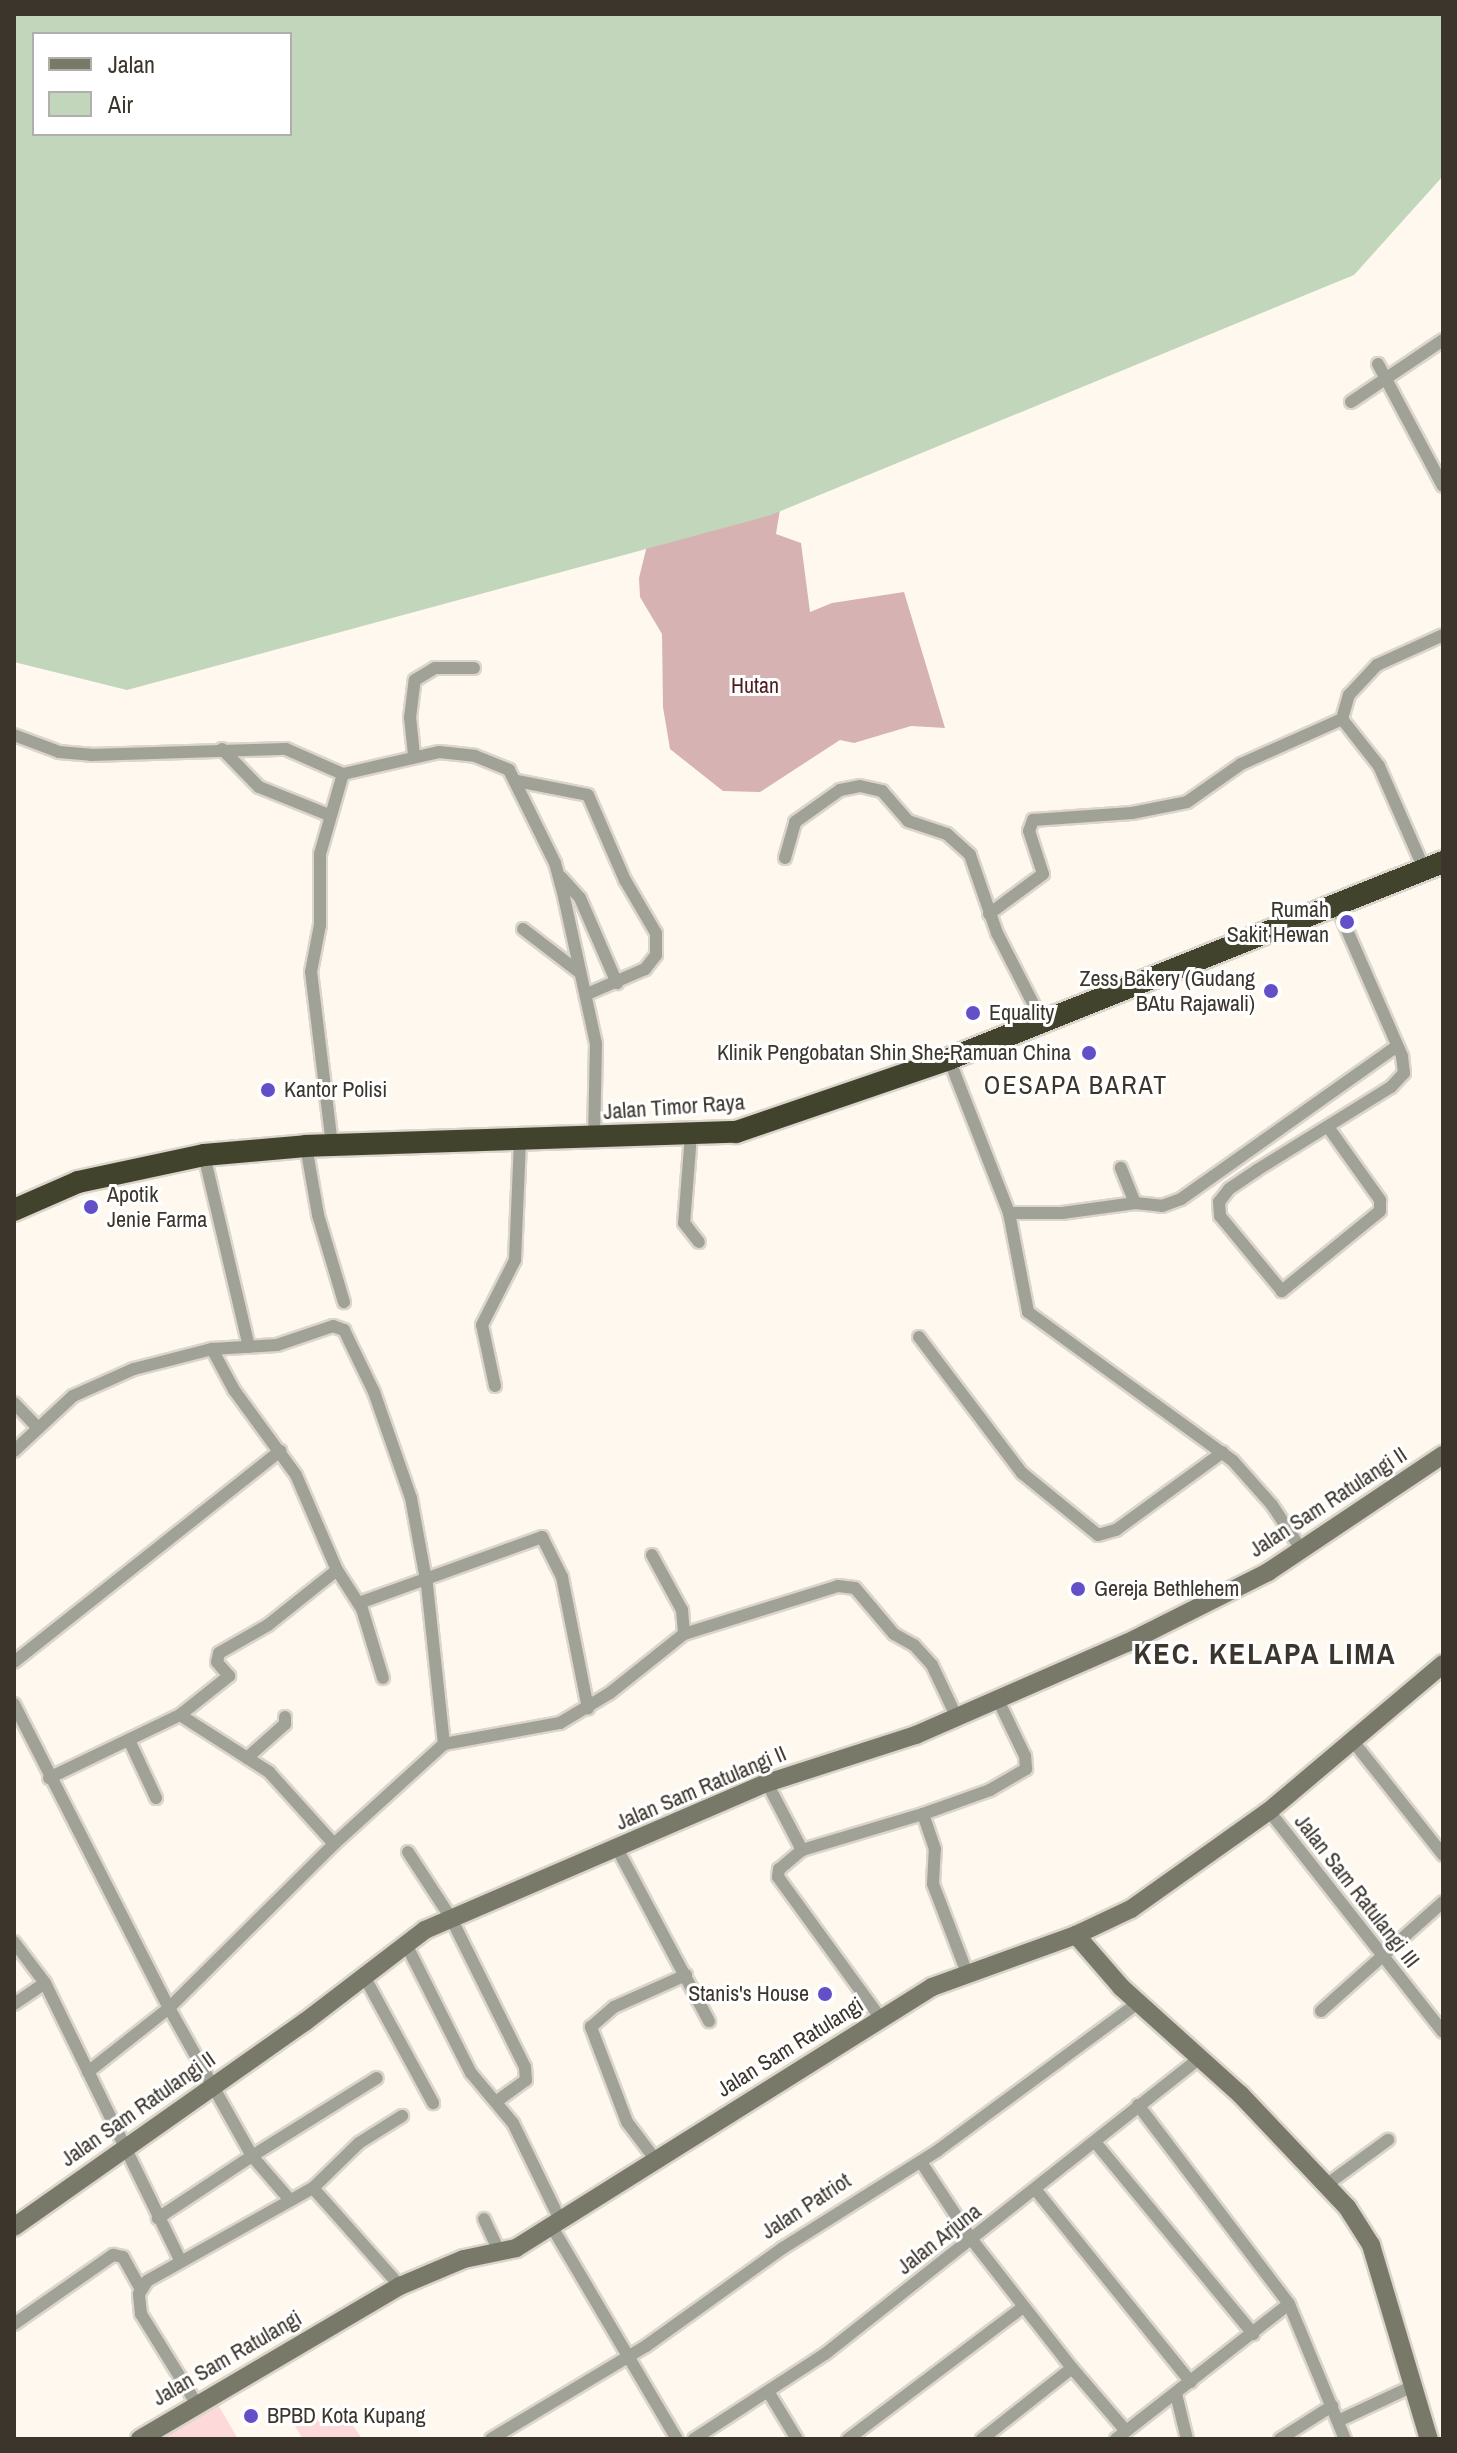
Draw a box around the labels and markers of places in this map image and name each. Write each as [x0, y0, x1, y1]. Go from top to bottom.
place label: Rumah Sakit Hewan [1227, 896, 1329, 948]
marker: Rumah Sakit Hewan [1336, 911, 1358, 933]
place label: Zess Bakery (Gudang BAtu Rajawali) [1080, 965, 1255, 1016]
marker: Zess Bakery (Gudang BAtu Rajawali) [1262, 982, 1280, 1000]
place label: Equality [989, 1000, 1054, 1026]
marker: Equality [964, 1004, 982, 1022]
place label: Klinik Pengobatan Shin She-Ramuan China [717, 1040, 1071, 1066]
marker: Klinik Pengobatan Shin She-Ramuan China [1078, 1042, 1100, 1064]
place label: Kantor Polisi [284, 1077, 387, 1103]
marker: Kantor Polisi [259, 1081, 277, 1099]
place label: Apotik Jenie Farma [107, 1181, 207, 1232]
marker: Apotik Jenie Farma [82, 1198, 100, 1216]
place label: Gereja Bethlehem [1094, 1576, 1239, 1602]
marker: Gereja Bethlehem [1069, 1580, 1087, 1598]
place label: Stanis's House [688, 1981, 809, 2007]
marker: Stanis's House [816, 1985, 834, 2003]
place label: BPBD Kota Kupang [267, 2403, 425, 2429]
marker: BPBD Kota Kupang [242, 2407, 260, 2425]

